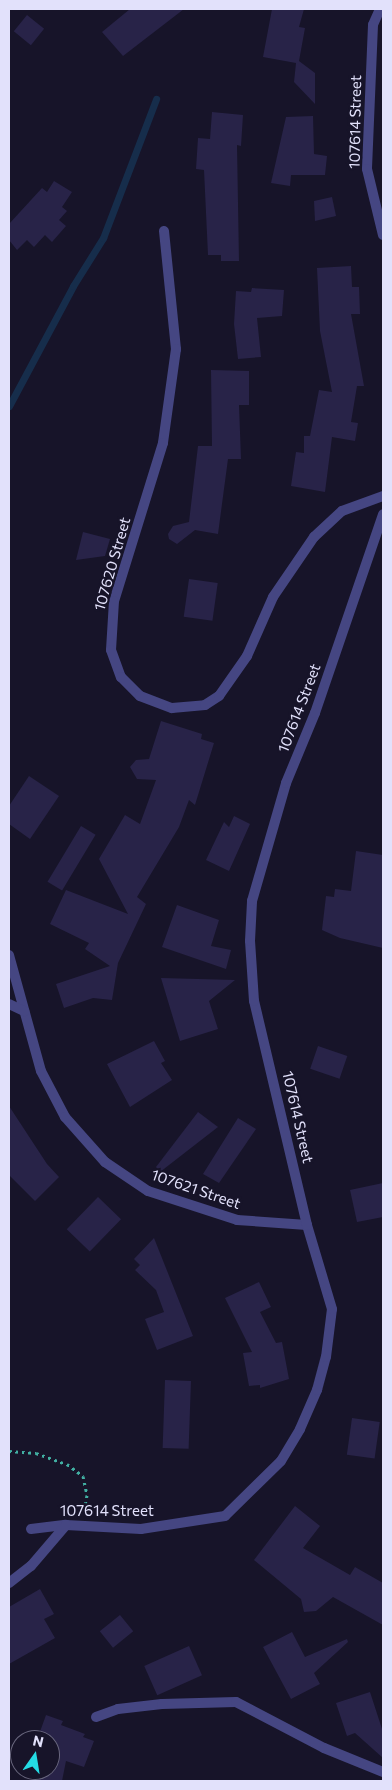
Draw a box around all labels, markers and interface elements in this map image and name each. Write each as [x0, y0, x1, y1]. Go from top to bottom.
street label: 107614 Street [345, 75, 365, 169]
street label: 107620 Street [90, 515, 134, 613]
street label: 107614 Street [274, 661, 324, 755]
street label: 107614 Street [279, 1069, 317, 1165]
street label: 107621 Street [149, 1165, 243, 1213]
street label: 107614 Street [60, 1502, 154, 1520]
north arrow [10, 1730, 60, 1780]
text: N [31, 1731, 45, 1750]

